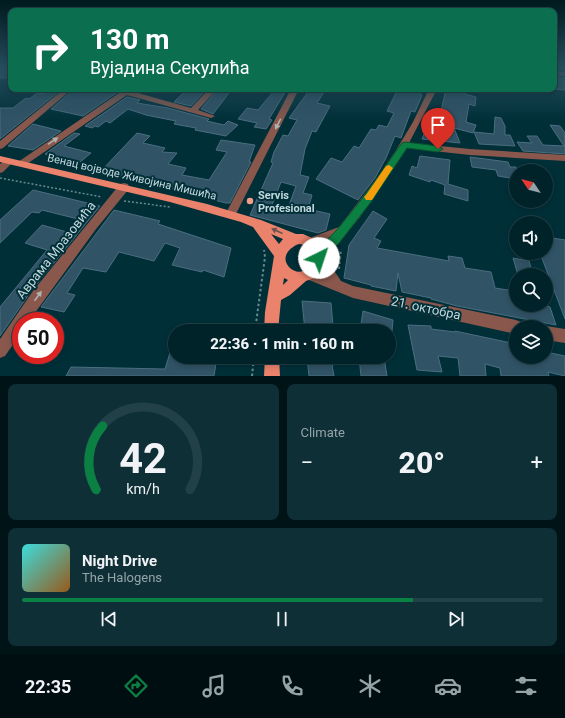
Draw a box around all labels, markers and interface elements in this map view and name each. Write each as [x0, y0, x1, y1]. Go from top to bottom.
text: 130 m [90, 23, 169, 56]
icon: right [24, 24, 76, 76]
text: Вујадина Секулића [90, 57, 250, 78]
pin [421, 108, 455, 149]
icon: arrive [427, 114, 449, 136]
one-way arrow [274, 118, 281, 129]
one-way arrow [48, 137, 58, 145]
street label: Венац војводе Живојина Мишића [46, 151, 218, 203]
north arrow [509, 164, 553, 208]
map controls [509, 164, 553, 364]
place label: Servis Profesional [258, 189, 315, 215]
marker: Servis Profesional [245, 196, 255, 206]
street label: Аврама Мразовића [13, 198, 99, 302]
button: sound [509, 216, 553, 260]
one-way arrow [271, 227, 283, 234]
position arrow [298, 237, 340, 279]
button: search [509, 268, 553, 312]
one-way arrow [34, 291, 42, 302]
street label: 21. октобра [390, 293, 462, 323]
speed limit sign: 50 [12, 312, 64, 364]
button: layers [509, 320, 553, 364]
text: 22:36 · 1 min · 160 m [210, 335, 354, 353]
text: Climate [301, 425, 345, 440]
text: 42 [119, 434, 167, 483]
text: 20° [399, 445, 445, 480]
text: − [301, 450, 313, 475]
text: + [531, 450, 543, 475]
text: km/h [126, 481, 160, 497]
text: Night Drive [82, 552, 157, 570]
text: The Halogens [82, 570, 162, 585]
icon: previous [98, 608, 120, 630]
icon: pause [271, 608, 293, 630]
icon: next [445, 608, 467, 630]
icon: directions [122, 672, 150, 700]
icon: music [200, 672, 228, 700]
icon: phone [278, 672, 306, 700]
icon: climate [356, 672, 384, 700]
icon: car [434, 672, 462, 700]
icon: filters [512, 672, 540, 700]
text: 22:35 [25, 676, 71, 697]

